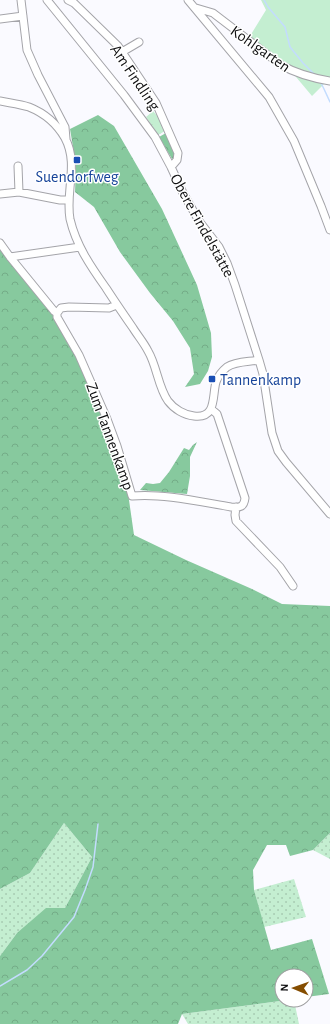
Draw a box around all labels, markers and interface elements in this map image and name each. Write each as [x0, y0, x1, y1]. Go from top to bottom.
street label: Kohlgarten [228, 22, 293, 75]
street label: Am Findling [107, 42, 163, 114]
marker: Suendorfweg [72, 155, 82, 165]
place label: Suendorfweg [35, 169, 119, 185]
street label: Obere Findelstätte [167, 171, 237, 280]
place label: Tannenkamp [220, 372, 301, 388]
marker: Tannenkamp [207, 374, 217, 384]
street label: Zum Tannenkamp [83, 381, 137, 492]
north arrow [274, 968, 314, 1008]
text: N [279, 984, 290, 992]

